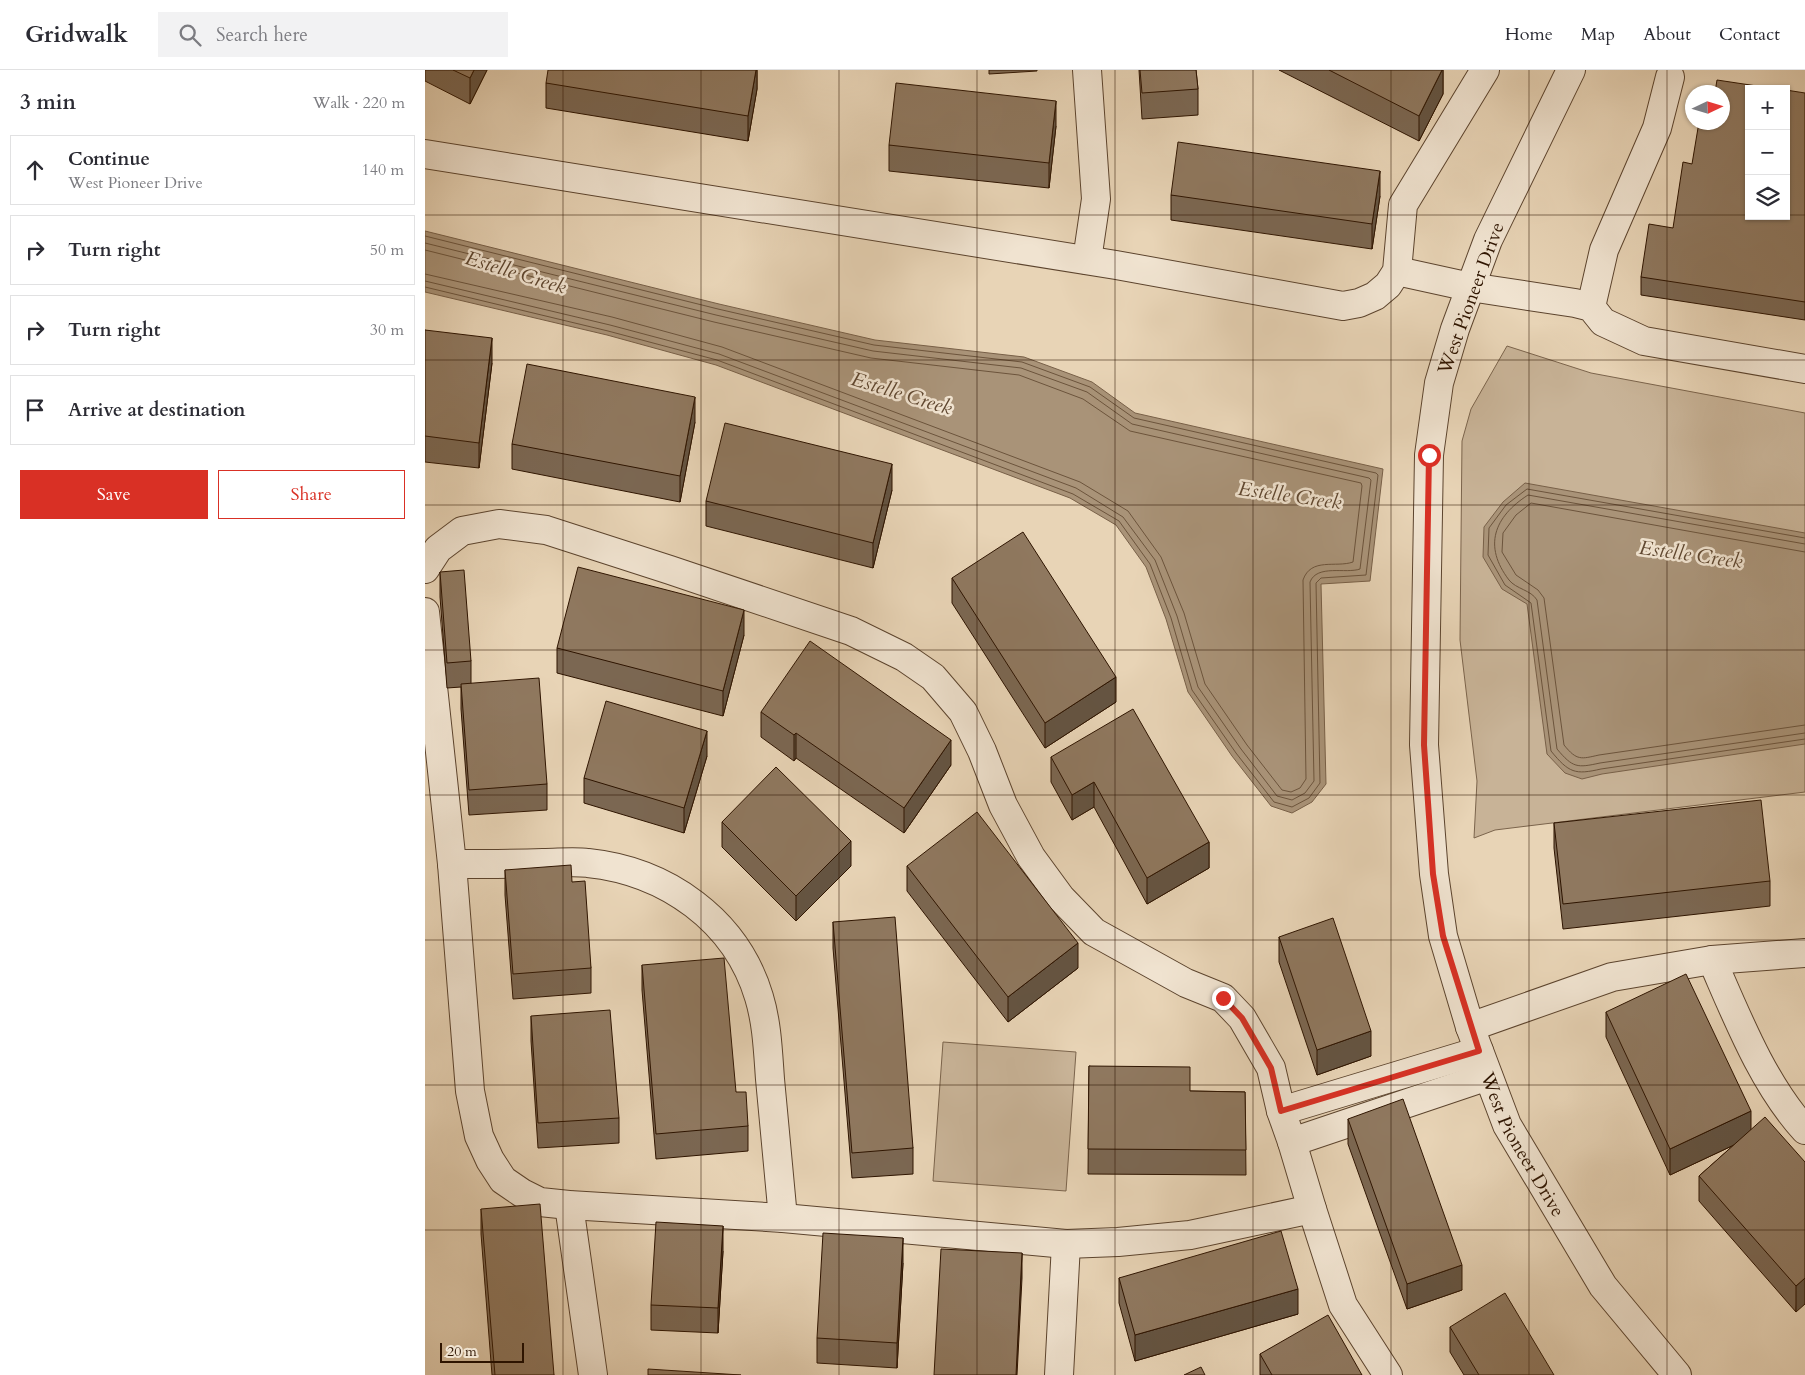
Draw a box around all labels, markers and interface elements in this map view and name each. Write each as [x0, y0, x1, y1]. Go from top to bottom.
search box [158, 12, 508, 57]
text: Gridwalk [25, 18, 128, 51]
icon: search [176, 21, 204, 49]
text: Search here [216, 22, 308, 48]
text: Home [1505, 22, 1553, 47]
text: Map [1581, 22, 1615, 47]
text: About [1643, 22, 1691, 47]
text: Contact [1719, 22, 1780, 47]
north arrow [1685, 85, 1730, 130]
map controls [1745, 85, 1790, 220]
button: + [1745, 85, 1790, 130]
text: 3 min [20, 88, 76, 117]
text: Walk · 220 m [313, 92, 405, 114]
button: − [1745, 130, 1790, 175]
text: Continue [68, 146, 150, 172]
icon: ahead [21, 156, 49, 184]
text: 140 m [362, 159, 404, 181]
text: West Pioneer Drive [68, 172, 203, 194]
button: layers [1745, 175, 1790, 220]
street label: West Pioneer Drive [1431, 219, 1511, 379]
icon: right [21, 236, 49, 264]
text: Turn right [68, 237, 160, 263]
text: 50 m [370, 239, 404, 261]
water label: Estelle Creek [462, 244, 570, 301]
icon: right [21, 316, 49, 344]
text: Turn right [68, 317, 160, 343]
text: 30 m [370, 319, 404, 341]
water label: Estelle Creek [848, 365, 956, 422]
icon: arrive [21, 396, 49, 424]
text: Arrive at destination [68, 397, 245, 423]
route start [1418, 444, 1441, 467]
button: Save [20, 470, 208, 519]
button: Share [218, 470, 405, 519]
water label: Estelle Creek [1237, 475, 1343, 516]
water label: Estelle Creek [1638, 534, 1744, 575]
route end [1212, 987, 1235, 1010]
street label: West Pioneer Drive [1474, 1068, 1571, 1222]
scale bar [440, 1340, 524, 1363]
text: 20 m [447, 1342, 477, 1361]

